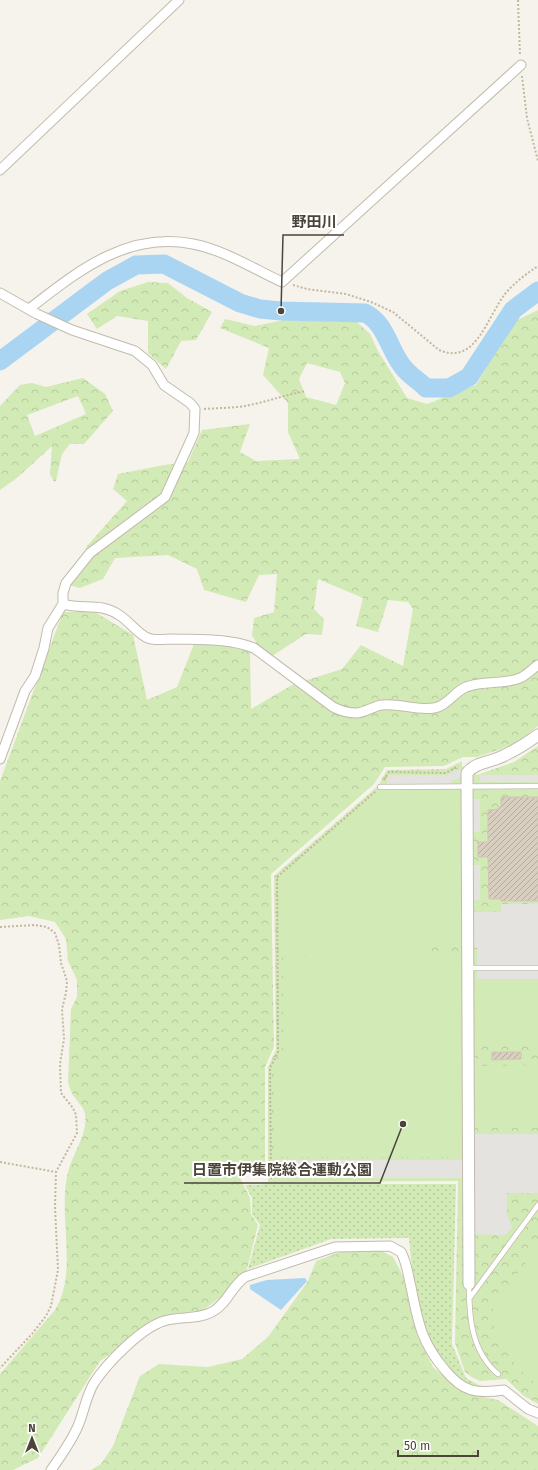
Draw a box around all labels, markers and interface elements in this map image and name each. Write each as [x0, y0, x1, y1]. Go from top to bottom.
callout: 野田川 [283, 208, 344, 235]
text: 野田川 [291, 213, 337, 231]
callout: 日置市伊集院総合運動公園 [184, 1156, 380, 1183]
text: 日置市伊集院総合運動公園 [192, 1161, 372, 1179]
north arrow [12, 1418, 52, 1458]
text: N [28, 1422, 36, 1435]
scale bar [398, 1432, 478, 1458]
text: 50 m [404, 1439, 430, 1453]

